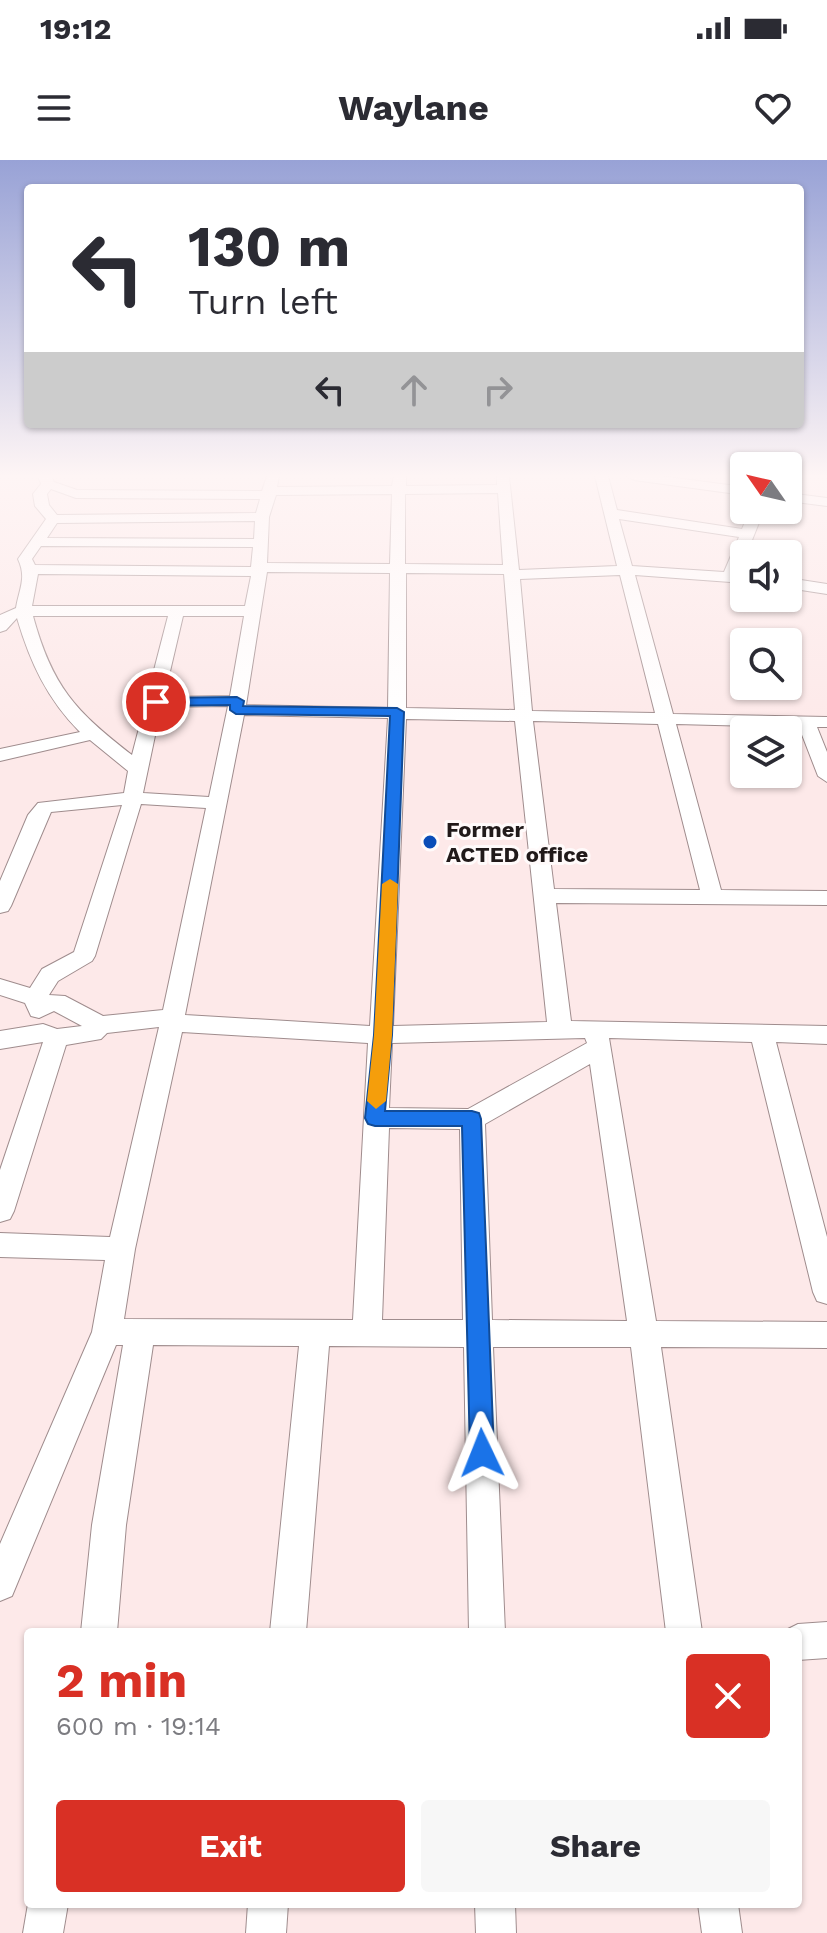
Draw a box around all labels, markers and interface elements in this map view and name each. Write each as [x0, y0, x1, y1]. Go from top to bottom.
text: 19:12 [40, 11, 111, 46]
icon: menu [32, 86, 76, 130]
icon: heart [751, 86, 795, 130]
text: Waylane [338, 87, 489, 129]
text: 130 m [188, 214, 350, 280]
icon: left [56, 216, 160, 320]
text: Turn left [188, 281, 338, 323]
icon: left [308, 368, 352, 412]
icon: ahead [392, 368, 436, 412]
icon: right [476, 368, 520, 412]
north arrow [730, 452, 802, 524]
map controls [730, 452, 802, 788]
button: sound [730, 540, 802, 612]
button: search [730, 628, 802, 700]
pin [122, 668, 190, 736]
icon: arrive [134, 680, 178, 724]
button: layers [730, 716, 802, 788]
place label: Former ACTED office [446, 817, 588, 867]
marker: Former ACTED office [421, 833, 439, 851]
position arrow [440, 1411, 524, 1495]
text: 2 min [56, 1652, 187, 1709]
button: close [686, 1654, 770, 1738]
text: 600 m · 19:14 [56, 1711, 221, 1741]
button: Exit [56, 1800, 405, 1892]
button: Share [421, 1800, 770, 1892]

